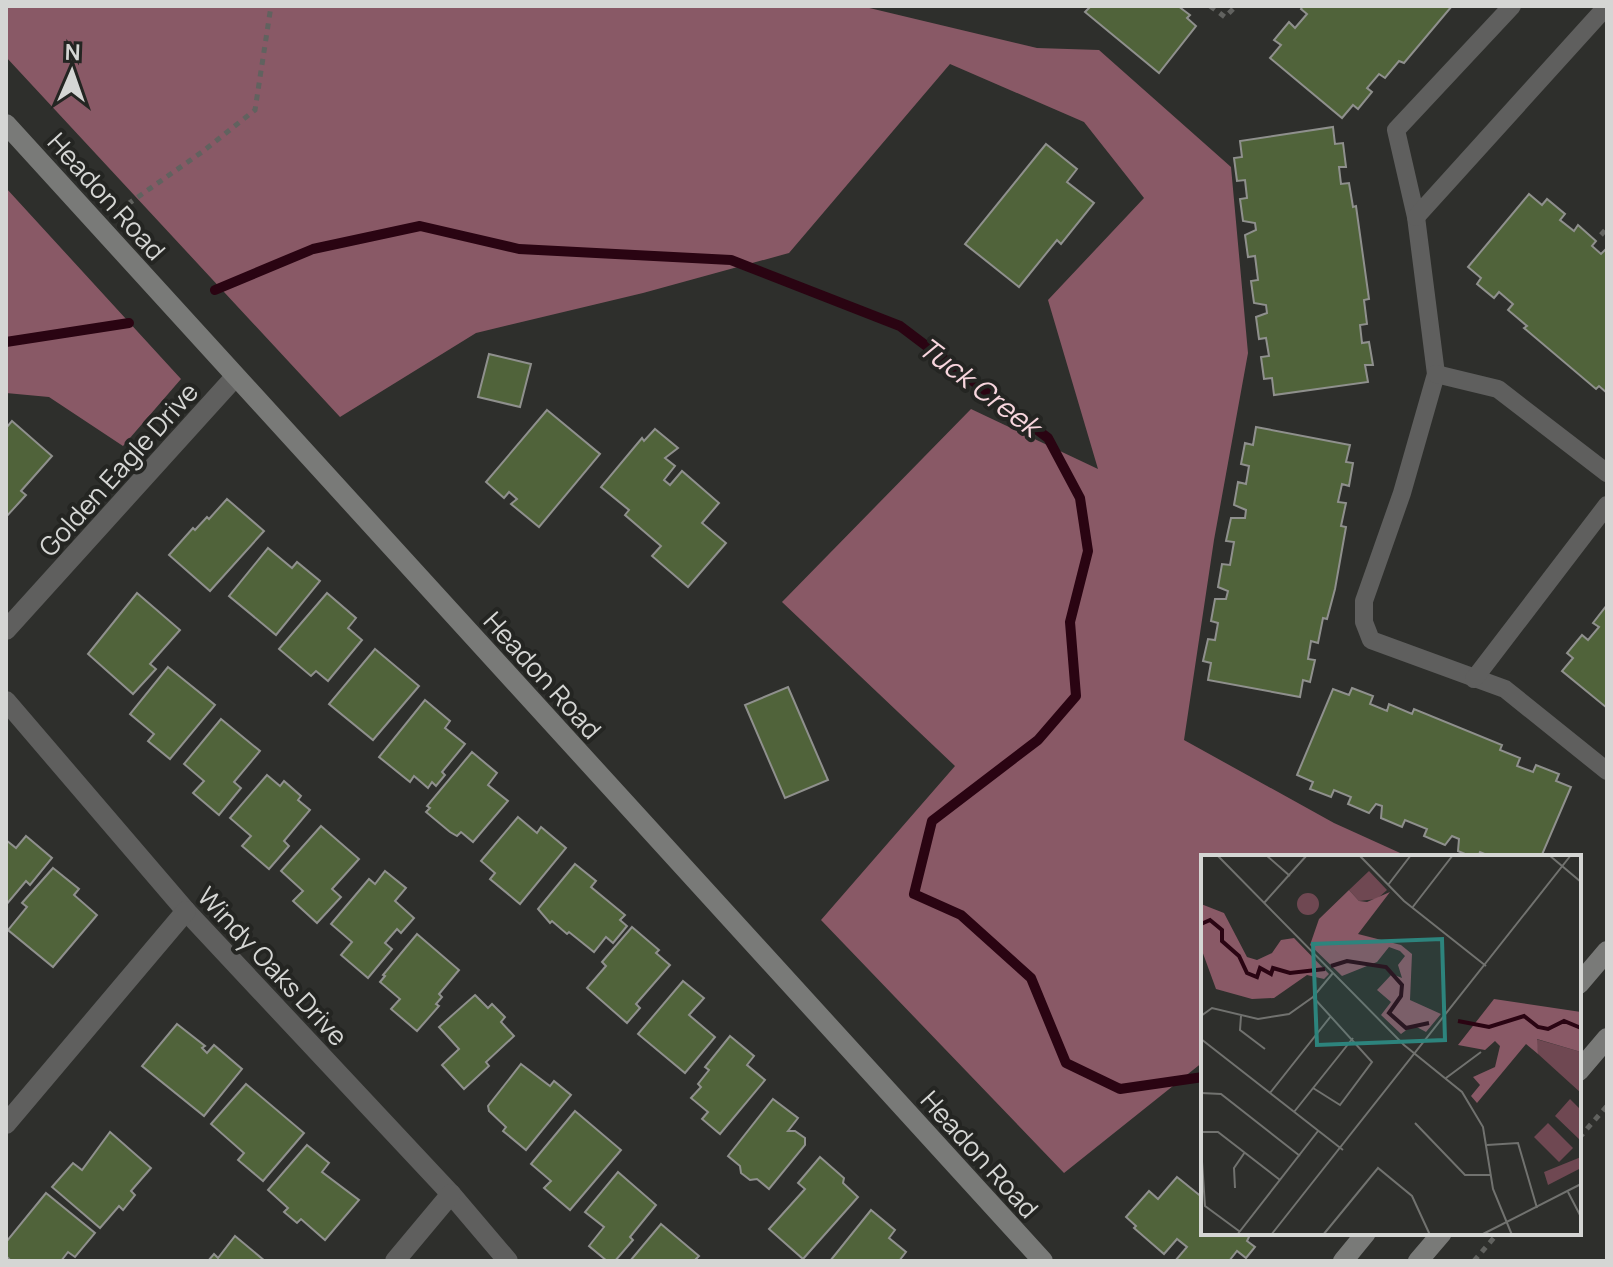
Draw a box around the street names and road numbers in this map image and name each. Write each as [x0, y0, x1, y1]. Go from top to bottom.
street label: Headon Road [40, 124, 174, 268]
street label: Golden Eagle Drive [30, 374, 206, 564]
street label: Headon Road [476, 603, 610, 747]
street label: Windy Oaks Drive [190, 879, 356, 1053]
street label: Headon Road [913, 1082, 1047, 1226]

